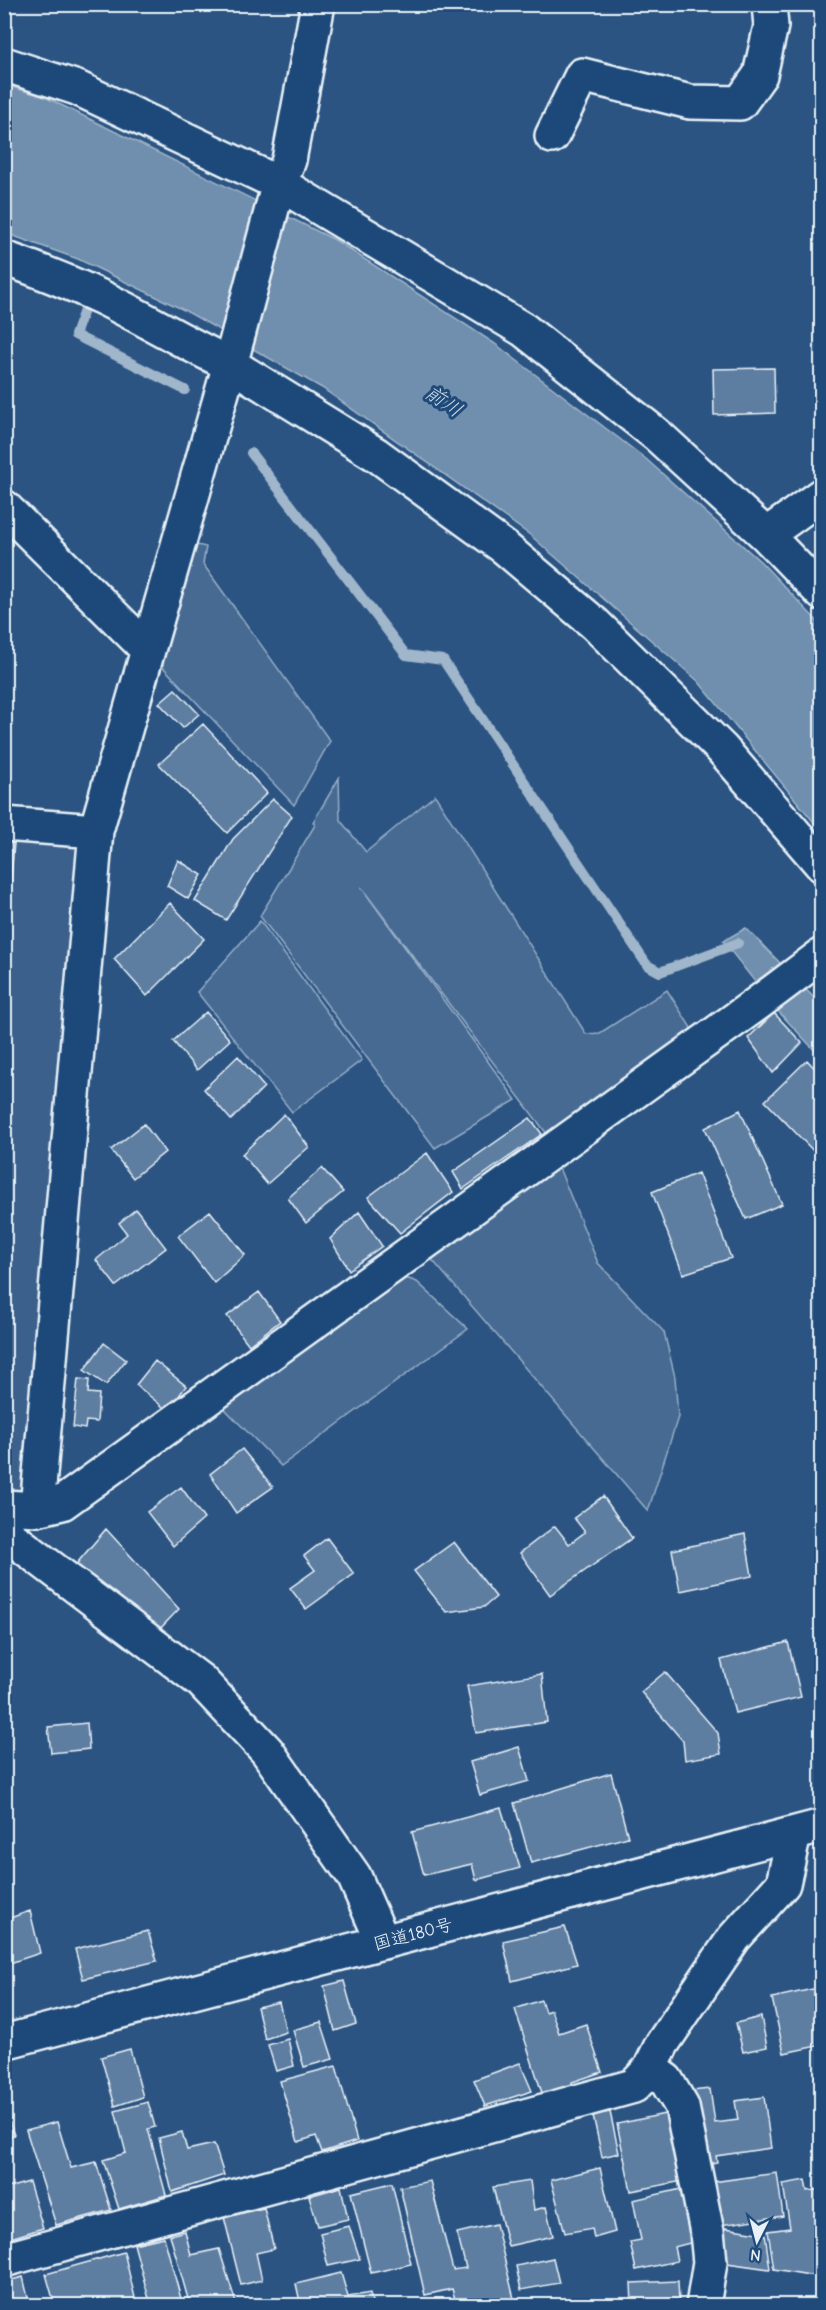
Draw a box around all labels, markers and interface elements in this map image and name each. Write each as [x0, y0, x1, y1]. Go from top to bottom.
water label: 前川 [421, 381, 467, 422]
street label: 国道180号 [371, 1914, 455, 1955]
north arrow [727, 2211, 787, 2271]
text: N [749, 2245, 762, 2264]

